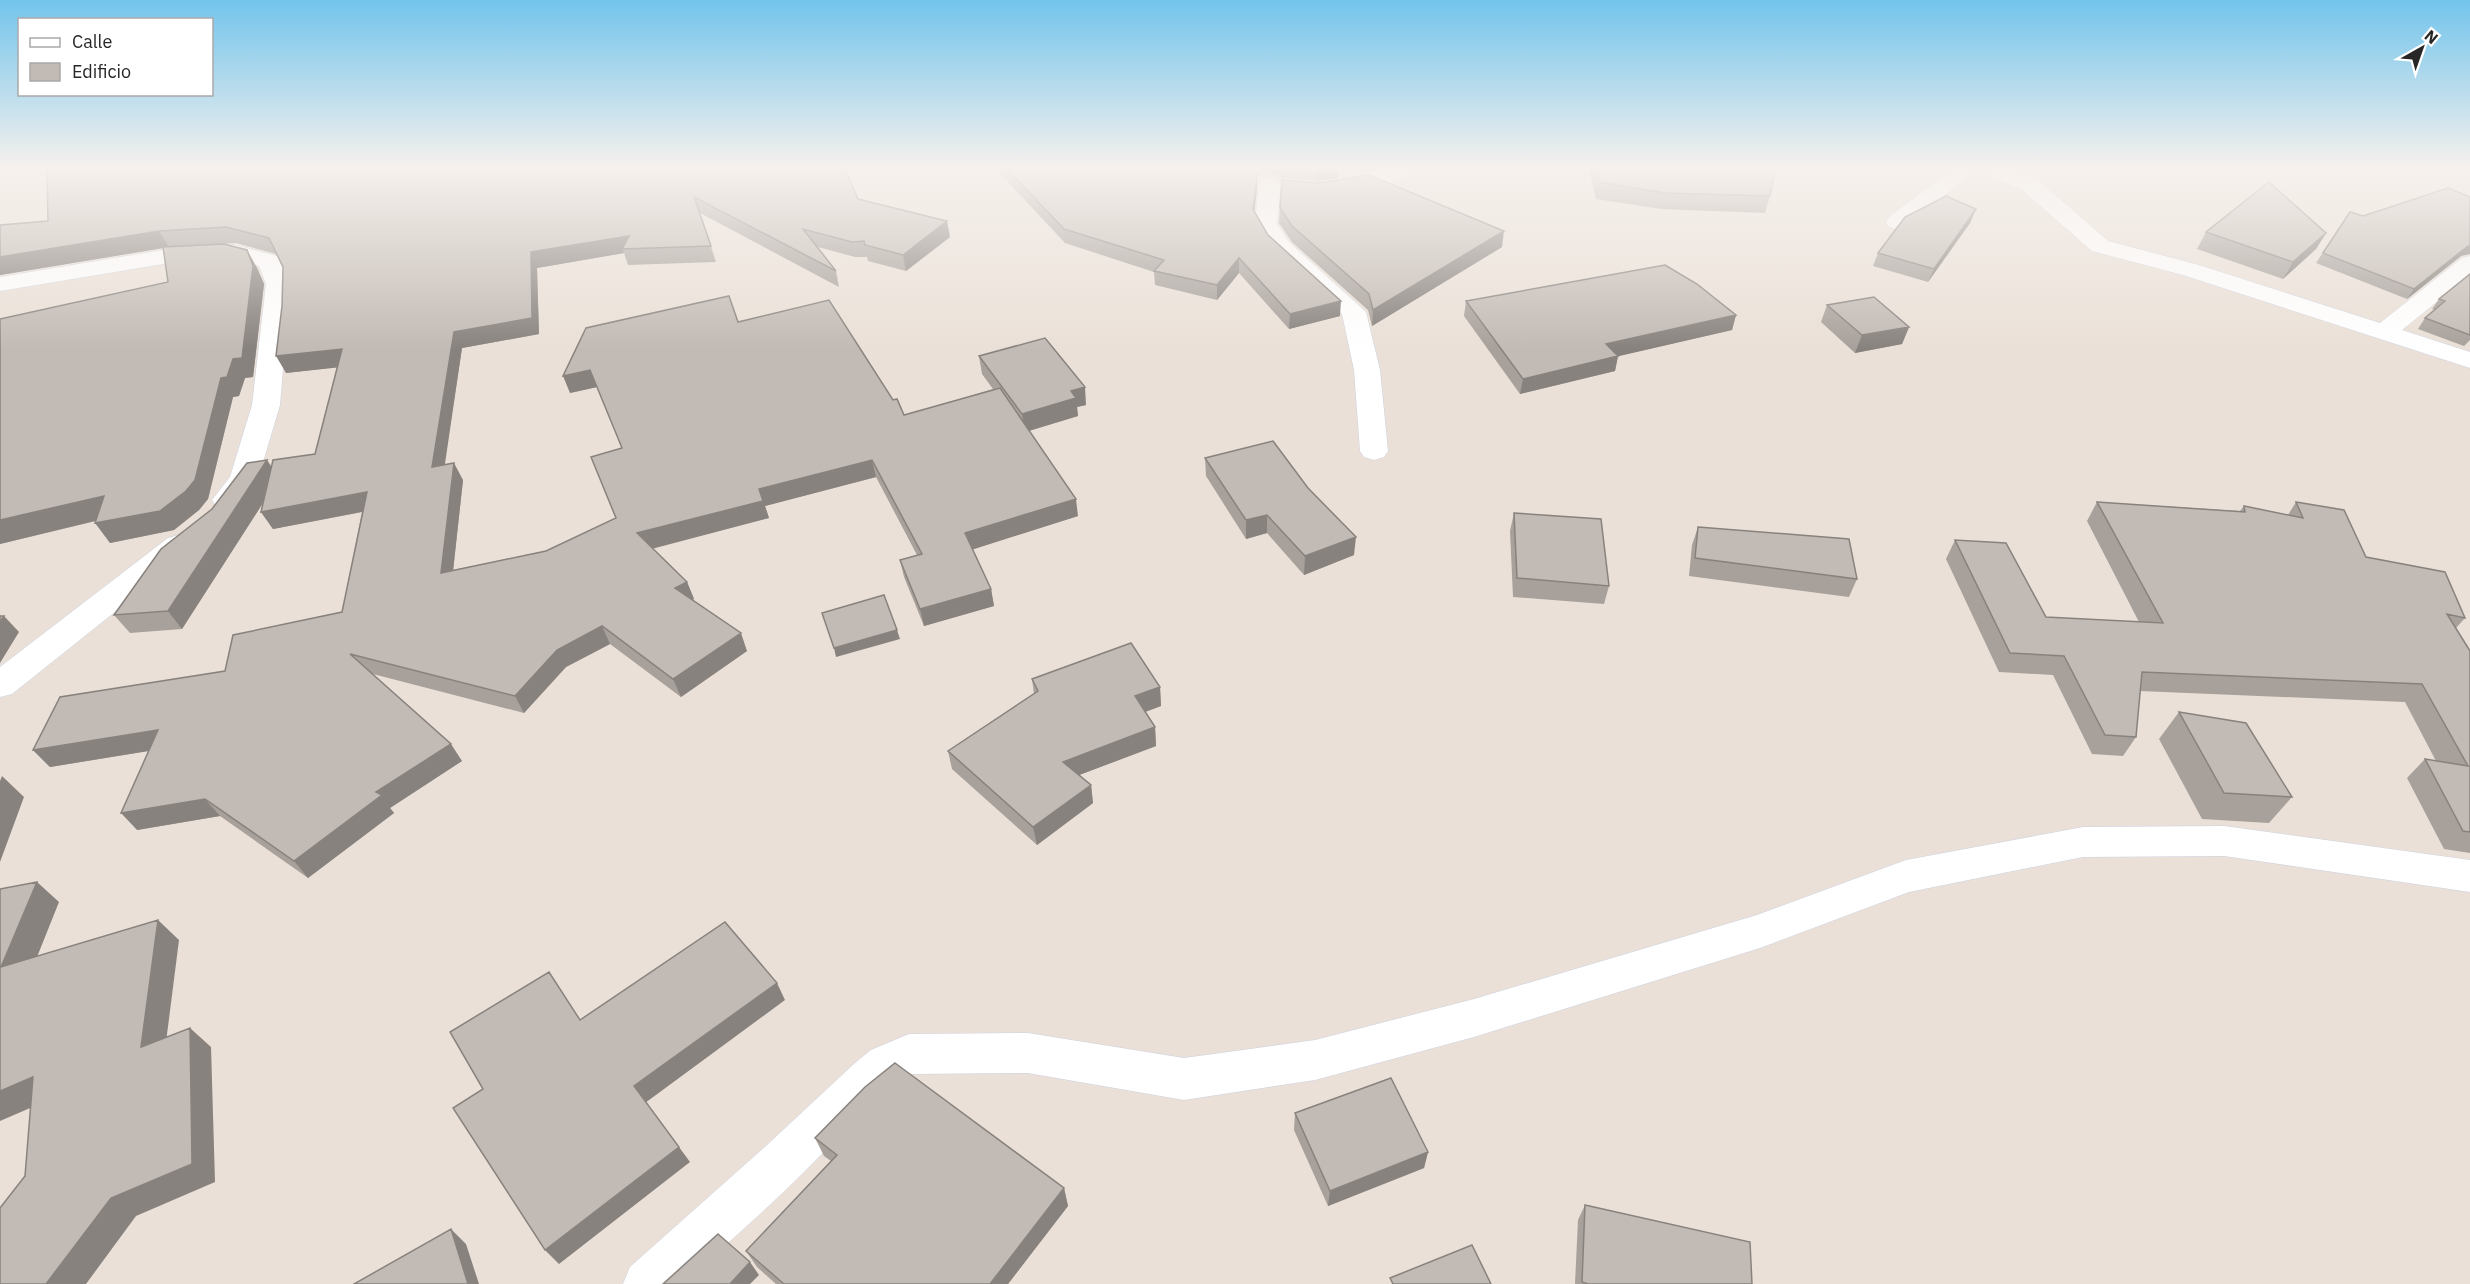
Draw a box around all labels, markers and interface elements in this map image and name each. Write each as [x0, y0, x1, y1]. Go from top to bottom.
legend [18, 18, 213, 96]
north arrow [2392, 18, 2452, 78]
text: N [2421, 25, 2443, 48]
text: Calle [72, 30, 112, 53]
text: Edificio [72, 60, 131, 83]

